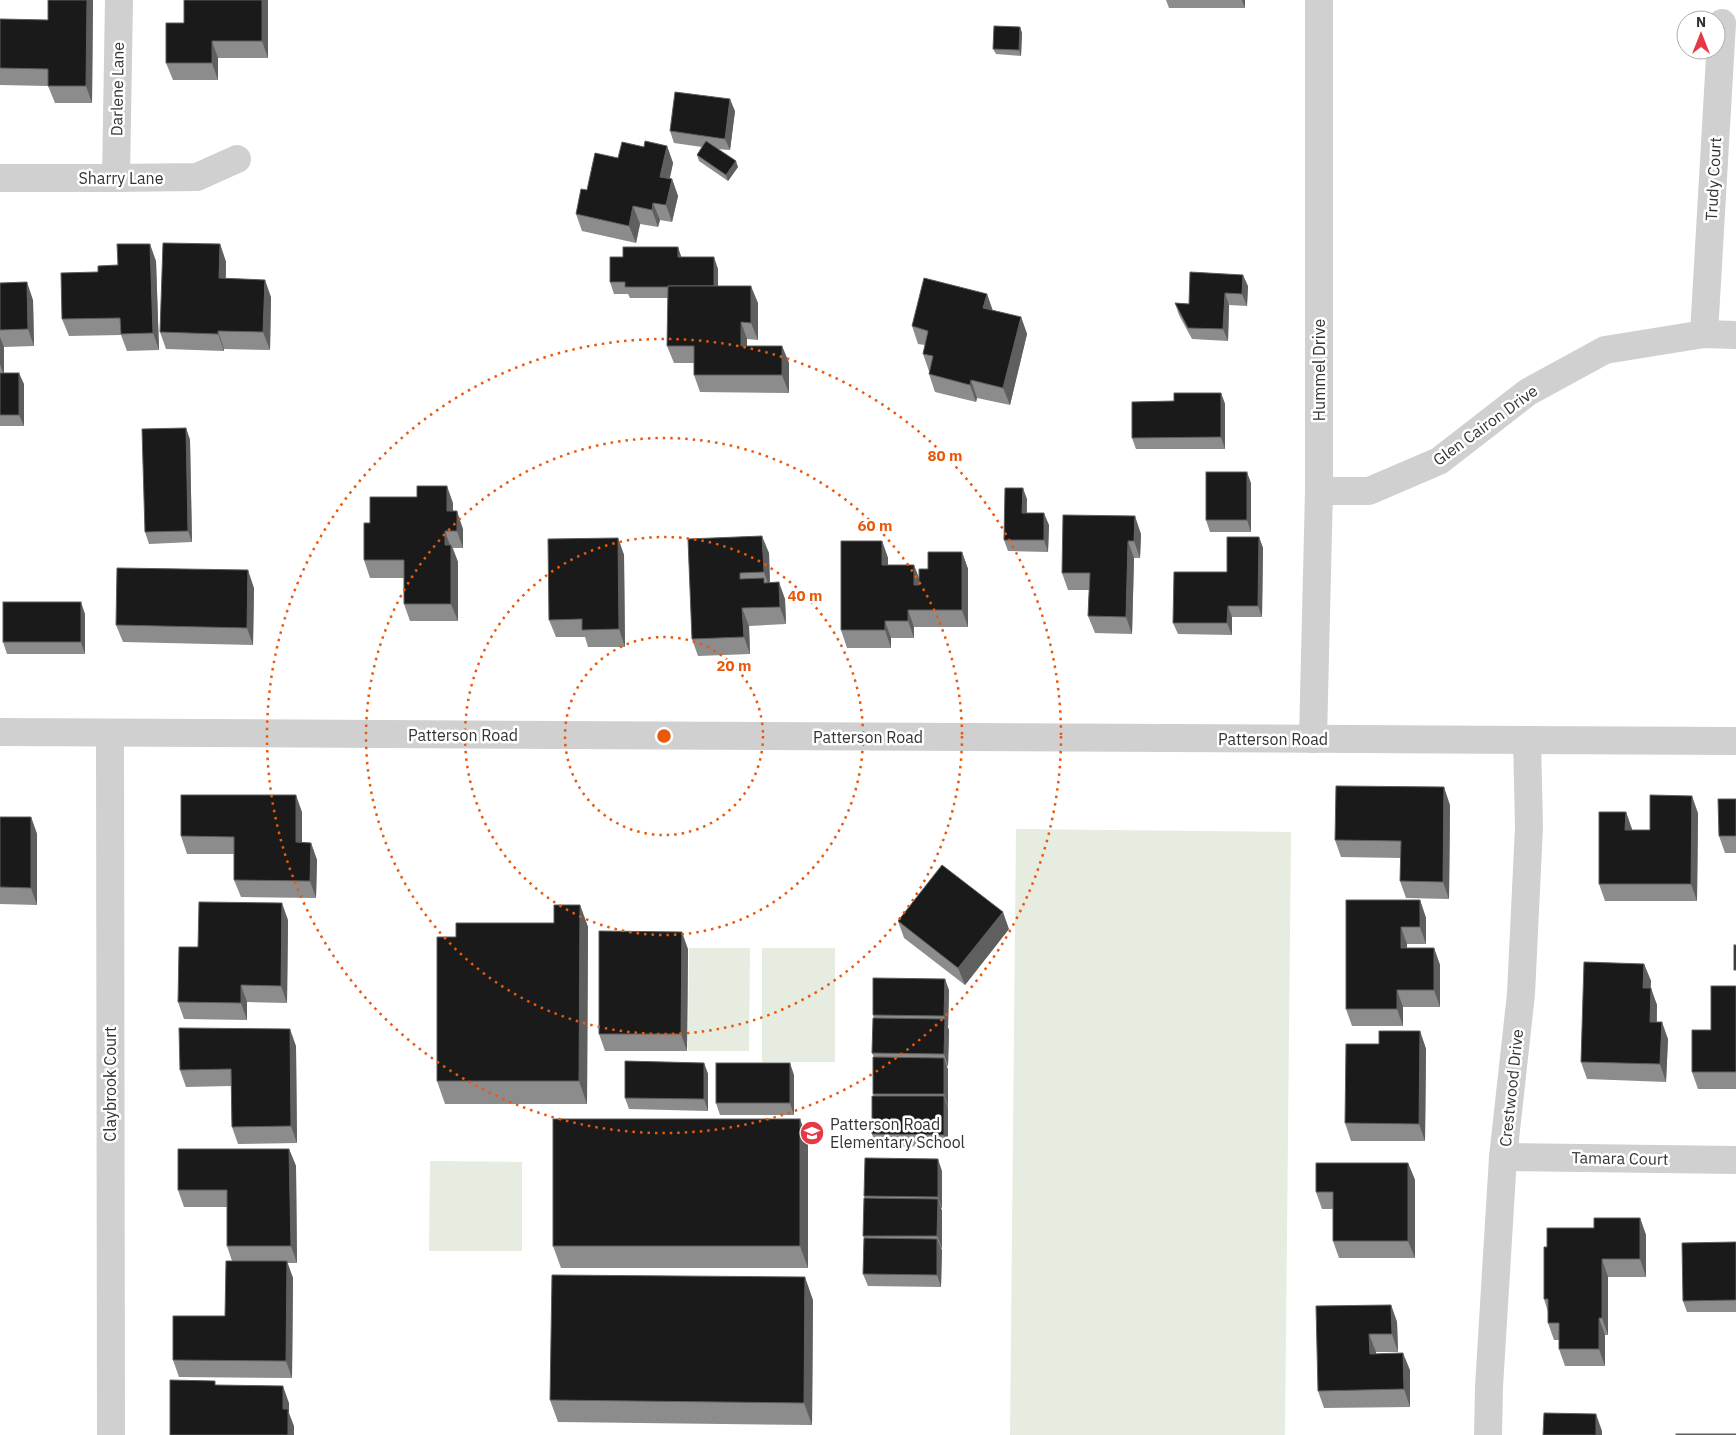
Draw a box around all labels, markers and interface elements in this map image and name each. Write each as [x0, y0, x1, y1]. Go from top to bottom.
north arrow [1676, 10, 1726, 60]
text: N [1696, 13, 1706, 31]
street label: Darlene Lane [106, 41, 128, 136]
street label: Trudy Court [1701, 137, 1725, 221]
street label: Sharry Lane [78, 168, 164, 188]
street label: Hummel Drive [1309, 319, 1329, 421]
street label: Glen Cairon Drive [1429, 380, 1541, 470]
text: 80 m [928, 446, 962, 465]
text: 60 m [858, 516, 892, 535]
text: 40 m [788, 586, 822, 605]
text: 20 m [717, 656, 751, 675]
street label: Patterson Road [408, 725, 518, 745]
centre of rings [655, 727, 673, 745]
street label: Patterson Road [813, 727, 923, 747]
street label: Patterson Road [1218, 729, 1328, 749]
street label: Claybrook Court [100, 1026, 120, 1142]
street label: Crestwood Drive [1495, 1028, 1527, 1148]
place label: Patterson Road Elementary School [830, 1114, 965, 1152]
school or university icon: Patterson Road Elementary School [799, 1120, 825, 1146]
street label: Tamara Court [1571, 1147, 1669, 1169]

